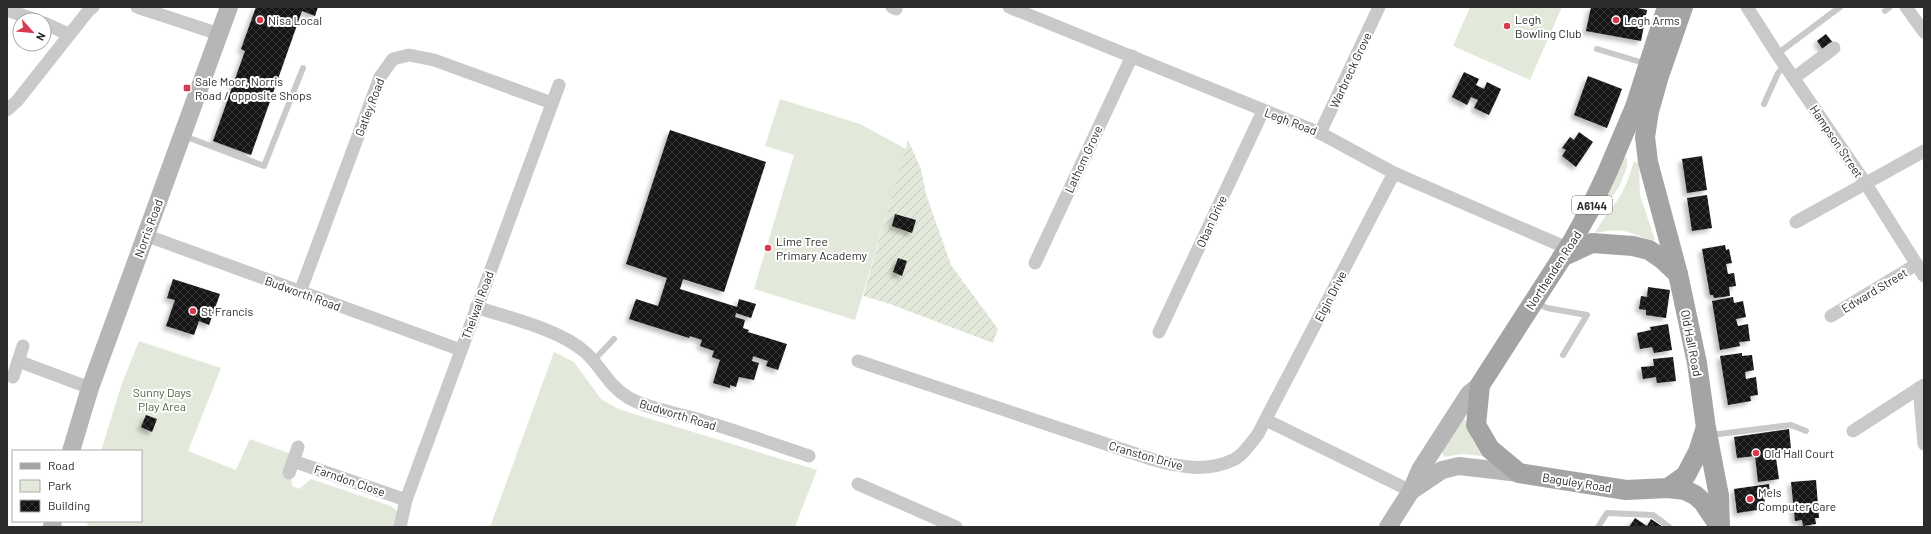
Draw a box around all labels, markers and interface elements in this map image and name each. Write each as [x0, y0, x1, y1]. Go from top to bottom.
north arrow [12, 12, 52, 52]
place label: Legh Bowling Club [1515, 12, 1582, 40]
place label: Nisa Local [268, 13, 322, 27]
place label: Legh Arms [1624, 13, 1680, 27]
marker: Nisa Local [255, 15, 265, 25]
marker: Legh Arms [1611, 15, 1621, 25]
marker: Legh Bowling Club [1502, 21, 1512, 31]
street label: Warbreck Grove [1326, 30, 1374, 110]
text: N [34, 31, 49, 43]
place label: Sale Moor, Norris Road / opposite Shops [195, 74, 312, 102]
street label: Gatley Road [351, 76, 387, 138]
marker: Sale Moor, Norris Road / opposite Shops [182, 83, 192, 93]
street label: Hampson Street [1808, 102, 1866, 180]
street label: Legh Road [1263, 105, 1319, 137]
street label: Lathom Grove [1061, 123, 1105, 195]
street label: Oban Drive [1193, 193, 1229, 249]
road number: A6144 [1572, 196, 1612, 214]
street label: Norris Road [131, 197, 165, 259]
street label: Northenden Road [1522, 228, 1584, 312]
place label: Lime Tree Primary Academy [776, 234, 867, 262]
marker: Lime Tree Primary Academy [763, 243, 773, 253]
street label: Edward Street [1838, 265, 1910, 315]
street label: Elgin Drive [1311, 268, 1349, 324]
street label: Thelwall Road [458, 269, 496, 341]
street label: Budworth Road [263, 273, 343, 313]
place label: St Francis [201, 304, 254, 318]
marker: St Francis [188, 306, 198, 316]
street label: Old Hall Road [1679, 308, 1705, 378]
park label: Sunny Days Play Area [133, 385, 191, 413]
street label: Budworth Road [638, 396, 718, 432]
street label: Cranston Drive [1107, 438, 1185, 472]
place label: Old Hall Court [1764, 446, 1834, 460]
marker: Old Hall Court [1751, 448, 1761, 458]
legend [12, 450, 142, 522]
text: Road [48, 458, 75, 472]
street label: Farndon Close [313, 461, 387, 499]
street label: Baguley Road [1541, 470, 1613, 494]
text: Park [48, 478, 72, 492]
place label: Mels Computer Care [1758, 485, 1836, 513]
marker: Mels Computer Care [1745, 494, 1755, 504]
text: Building [48, 498, 90, 512]

